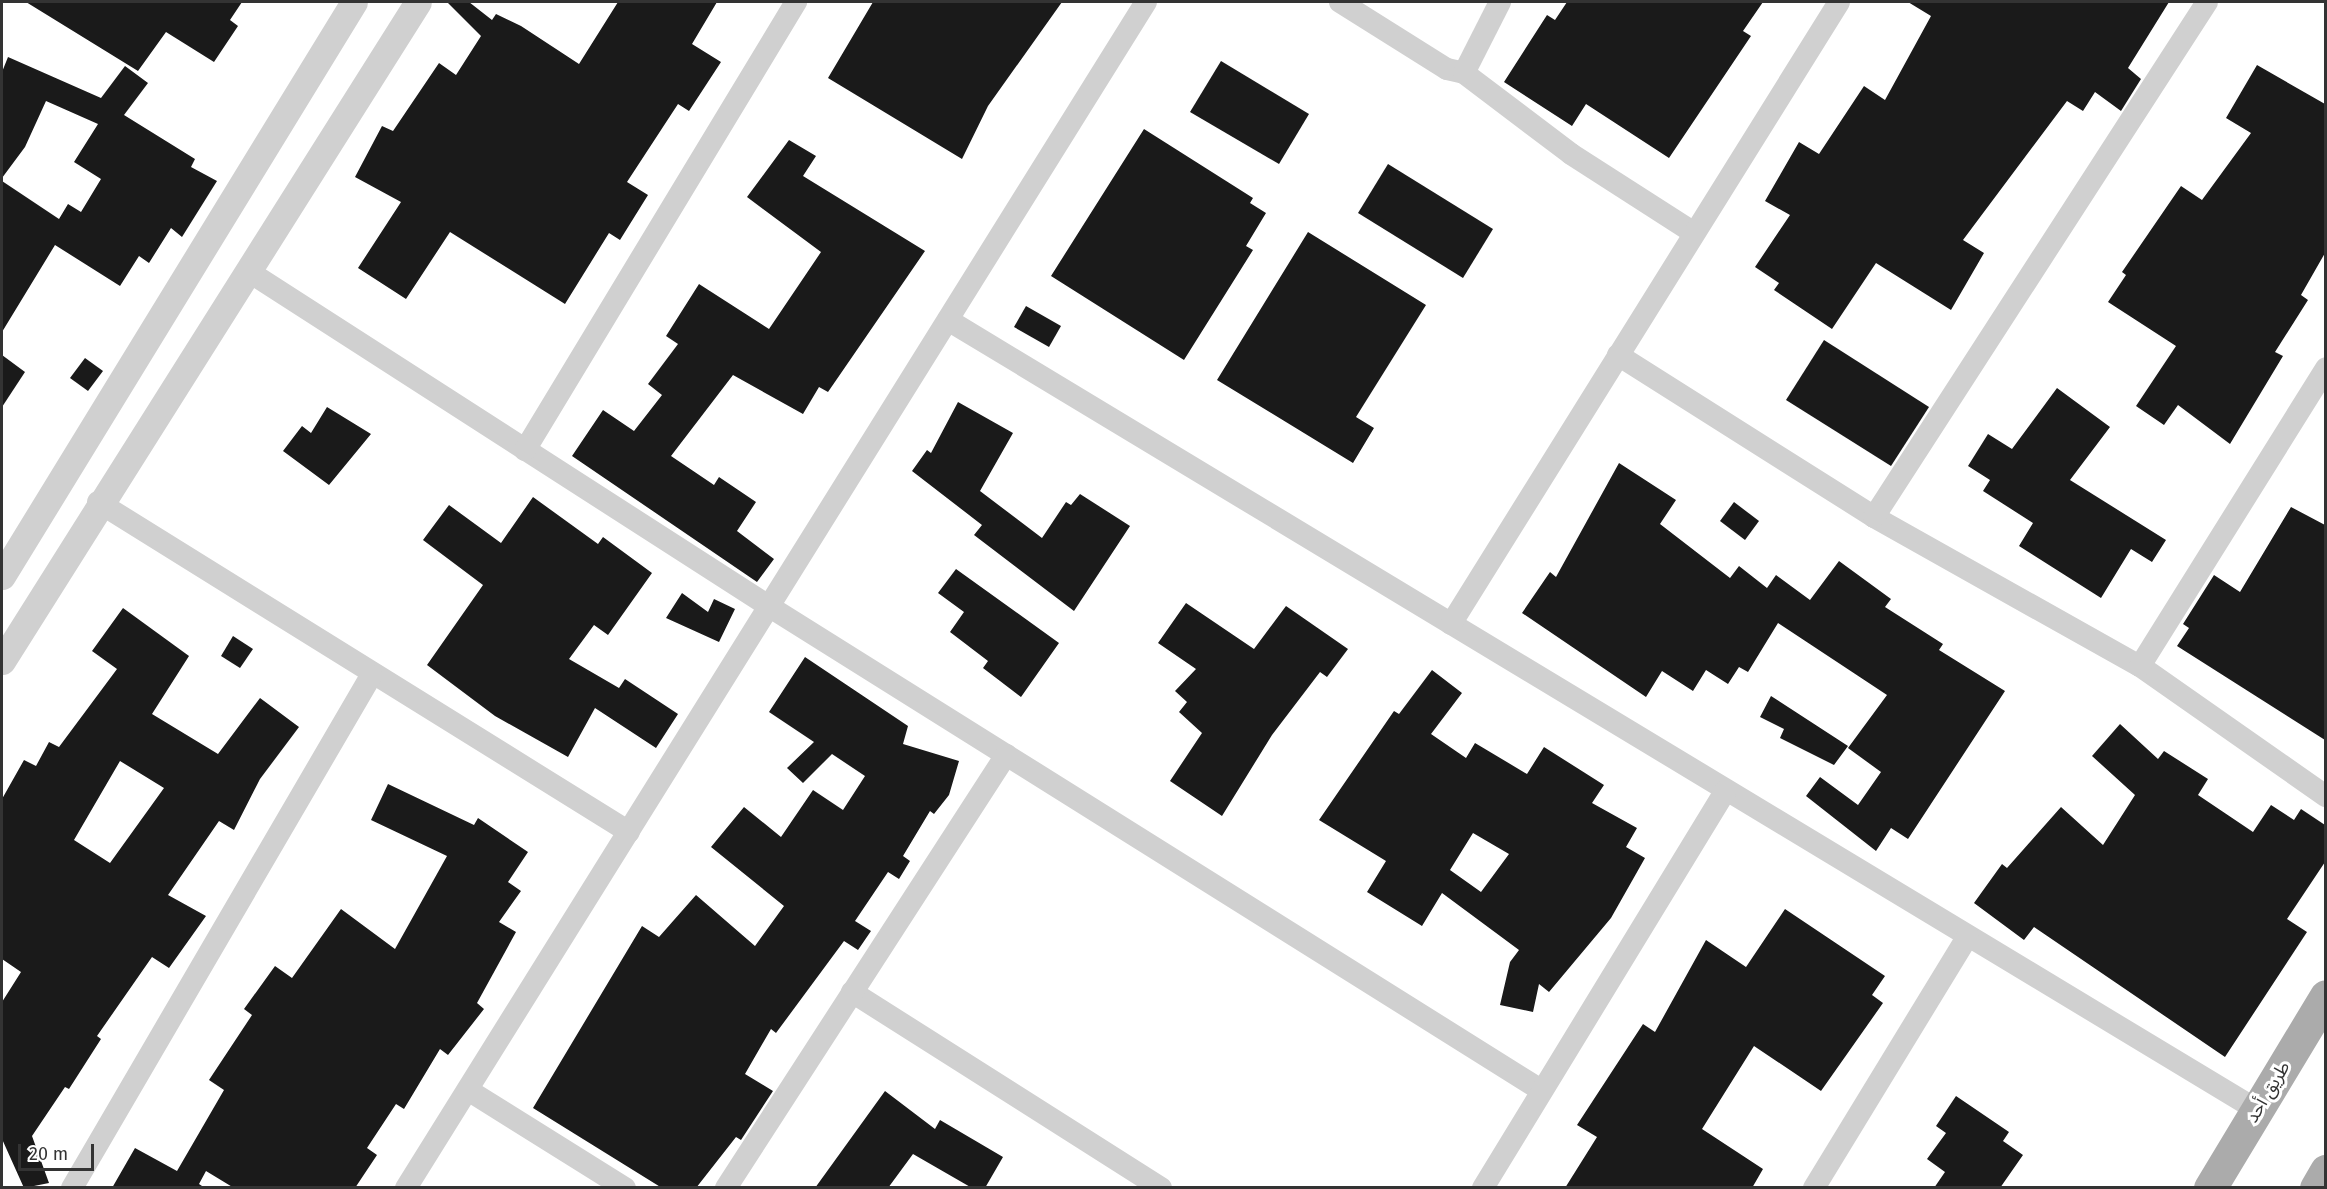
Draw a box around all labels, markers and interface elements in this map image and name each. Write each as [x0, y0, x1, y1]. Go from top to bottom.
street label: طريق أحد [2241, 1057, 2295, 1127]
scale bar [21, 1132, 98, 1170]
text: 20 m [29, 1143, 68, 1165]

